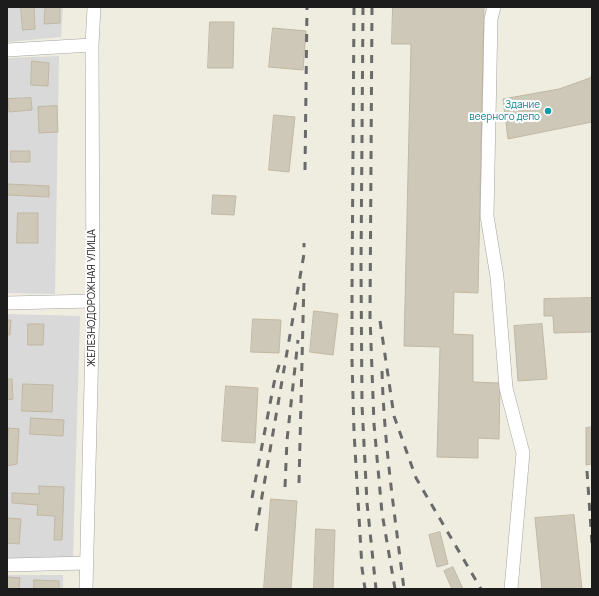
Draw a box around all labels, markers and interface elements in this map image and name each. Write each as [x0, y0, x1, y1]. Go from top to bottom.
place label: Здание веерного депо [469, 99, 540, 122]
marker: Здание веерного депо [543, 106, 553, 116]
street label: ЖЕЛЕЗНОДОРОЖНАЯ УЛИЦА [86, 229, 98, 367]

